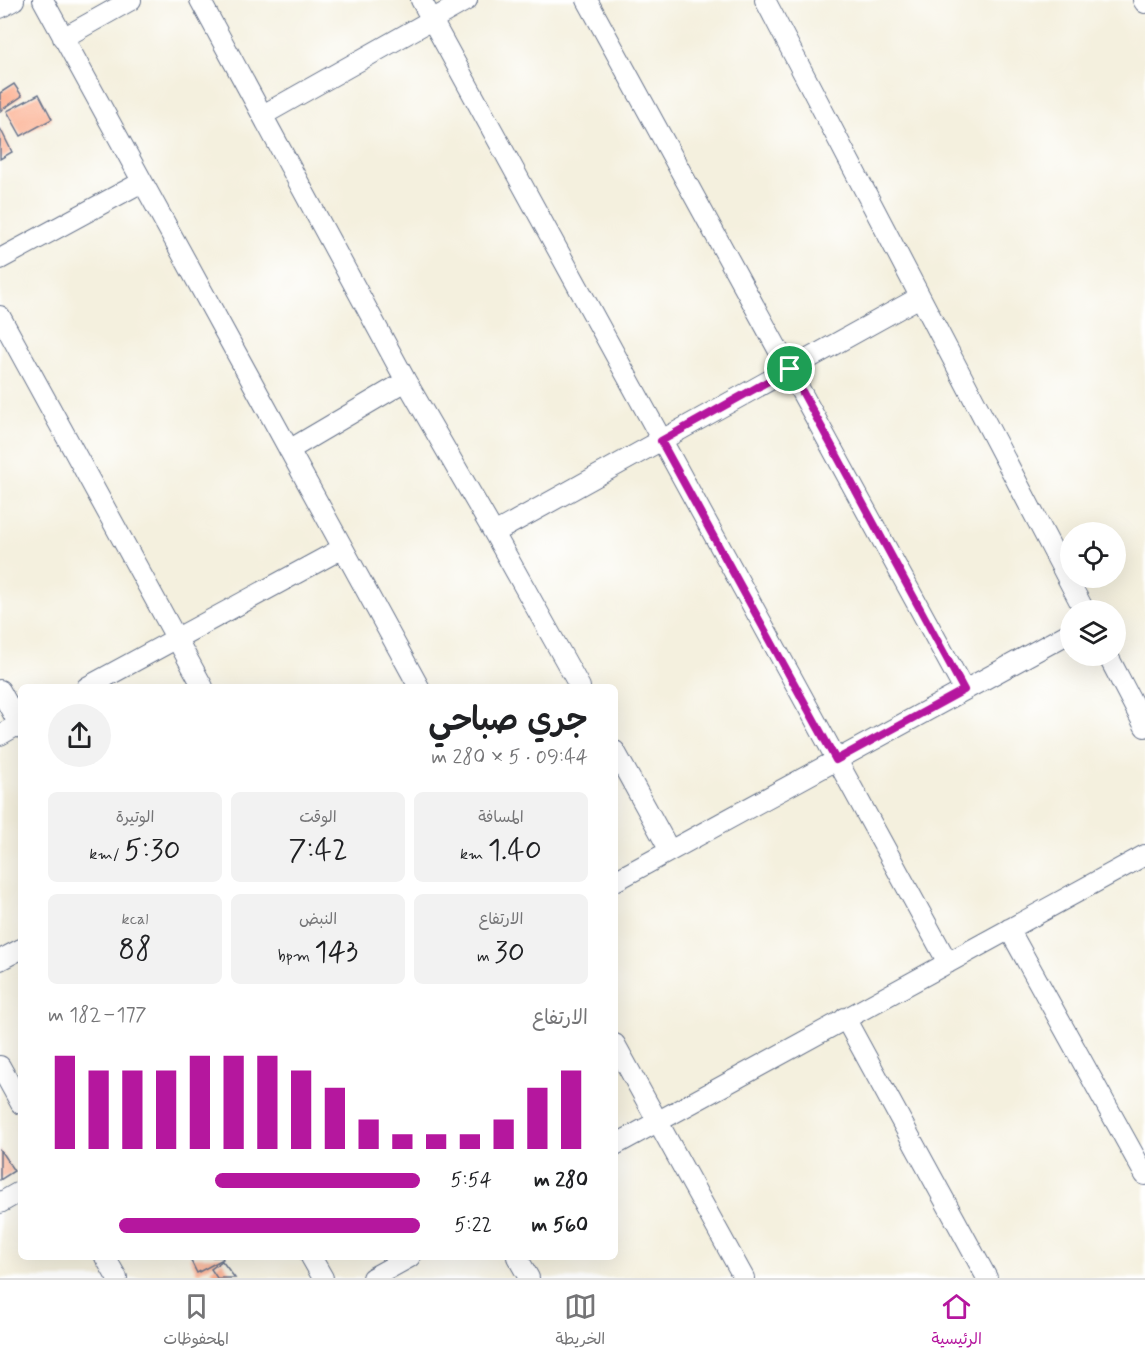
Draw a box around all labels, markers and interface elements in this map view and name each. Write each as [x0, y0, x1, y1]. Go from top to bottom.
pin [764, 343, 815, 394]
icon: arrive [773, 352, 806, 385]
map controls [1060, 522, 1126, 666]
button: locate [1060, 522, 1126, 588]
button: layers [1060, 600, 1126, 666]
text: جري صباحي [428, 699, 588, 743]
button: share [48, 704, 111, 767]
text: 09:44 · 5 × 280 m [431, 744, 588, 771]
text: الوتيرة [116, 807, 154, 828]
text: الوقت [299, 807, 337, 828]
text: المسافة [478, 807, 524, 828]
text: 5:30 [124, 831, 181, 870]
text: 7:42 [288, 831, 348, 870]
text: 1.40 [488, 831, 542, 870]
text: /km [89, 844, 124, 865]
text: km [460, 844, 488, 865]
text: kcal [122, 909, 148, 930]
text: النبض [299, 909, 337, 930]
text: الارتفاع [479, 909, 523, 930]
text: 88 [118, 930, 152, 969]
text: 143 [314, 933, 358, 972]
text: 30 [494, 933, 525, 972]
text: bpm [278, 946, 314, 967]
text: m [477, 946, 494, 967]
text: 177–182 m [48, 1002, 147, 1029]
text: الارتفاع [532, 1005, 588, 1032]
text: 5:54 [451, 1167, 492, 1194]
text: 280 m [534, 1167, 588, 1194]
text: 5:22 [454, 1212, 492, 1239]
text: 560 m [532, 1212, 588, 1239]
tab: المحفوظات [163, 1290, 229, 1353]
tab: الخريطة [555, 1290, 605, 1353]
tab: الرئيسية [932, 1290, 982, 1353]

